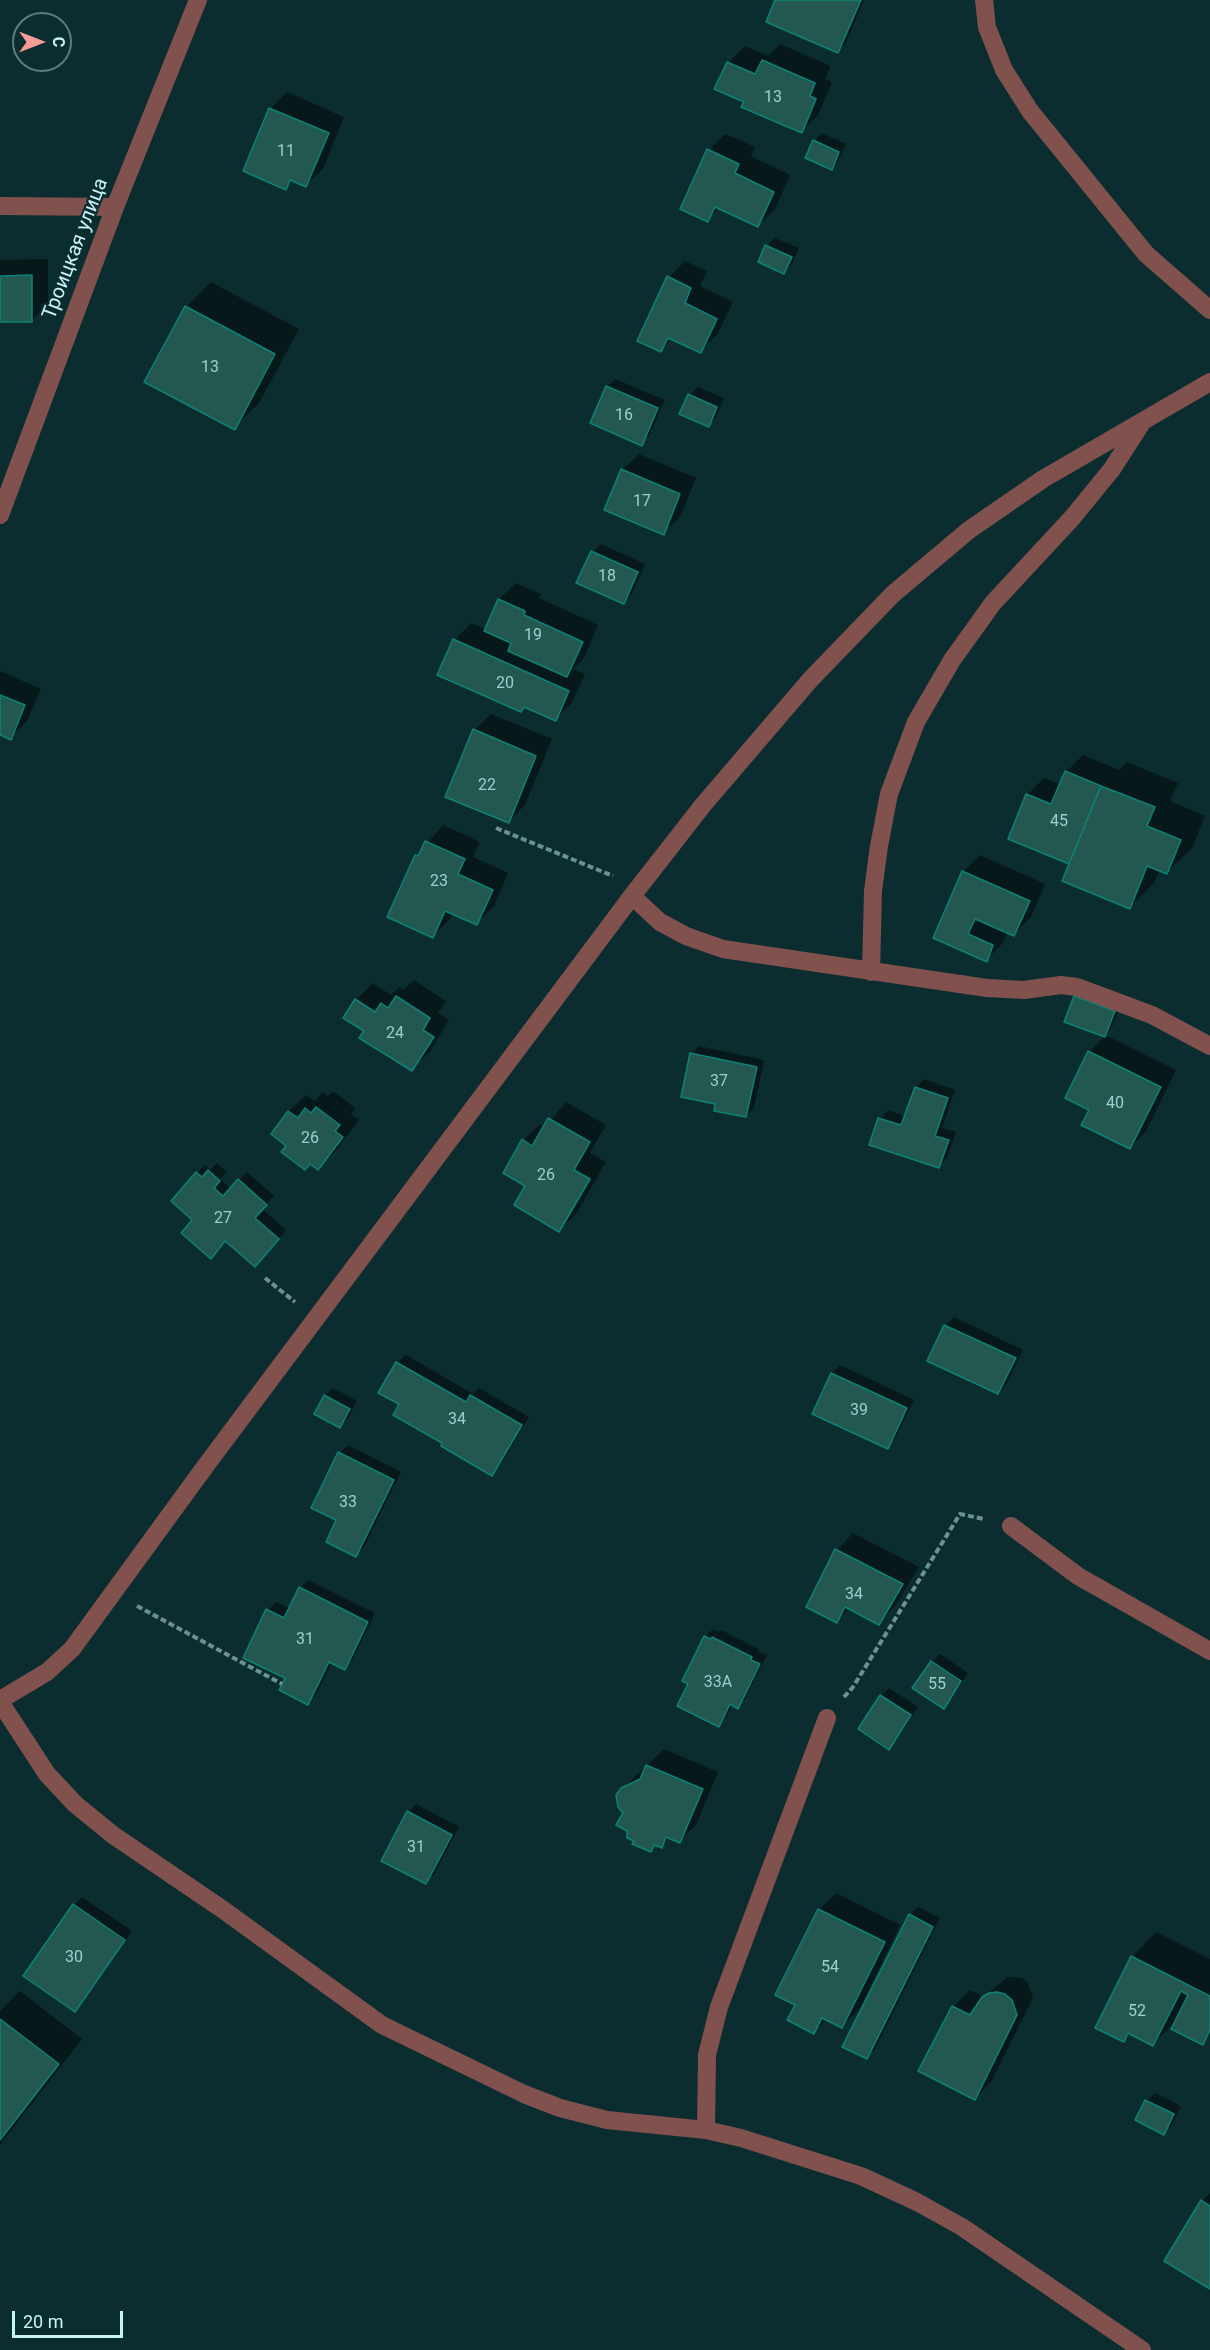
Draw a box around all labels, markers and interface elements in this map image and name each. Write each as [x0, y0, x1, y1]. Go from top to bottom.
north arrow [12, 12, 72, 72]
text: С [49, 37, 68, 47]
house number: 13 [764, 88, 782, 108]
house number: 11 [277, 142, 295, 162]
street label: Троицкая улица [38, 175, 114, 323]
house number: 13 [201, 358, 219, 378]
house number: 16 [615, 406, 633, 426]
house number: 17 [633, 492, 651, 512]
house number: 18 [598, 567, 616, 587]
house number: 19 [524, 626, 542, 646]
house number: 20 [496, 674, 514, 694]
house number: 22 [478, 776, 496, 796]
house number: 45 [1050, 812, 1068, 832]
house number: 23 [430, 872, 448, 892]
house number: 24 [386, 1024, 404, 1044]
house number: 37 [710, 1072, 728, 1092]
house number: 40 [1106, 1094, 1124, 1114]
house number: 26 [301, 1129, 319, 1149]
house number: 26 [537, 1166, 555, 1186]
house number: 27 [214, 1209, 232, 1229]
house number: 39 [850, 1401, 868, 1421]
house number: 34 [448, 1410, 466, 1430]
house number: 33 [339, 1493, 357, 1513]
house number: 34 [845, 1585, 863, 1605]
house number: 31 [296, 1630, 314, 1650]
house number: 33А [704, 1673, 732, 1693]
house number: 55 [928, 1675, 946, 1695]
house number: 31 [407, 1838, 425, 1858]
house number: 30 [65, 1948, 83, 1968]
house number: 54 [821, 1958, 839, 1978]
house number: 52 [1128, 2002, 1146, 2022]
scale bar [15, 2299, 126, 2337]
text: 20 m [23, 2311, 63, 2332]

